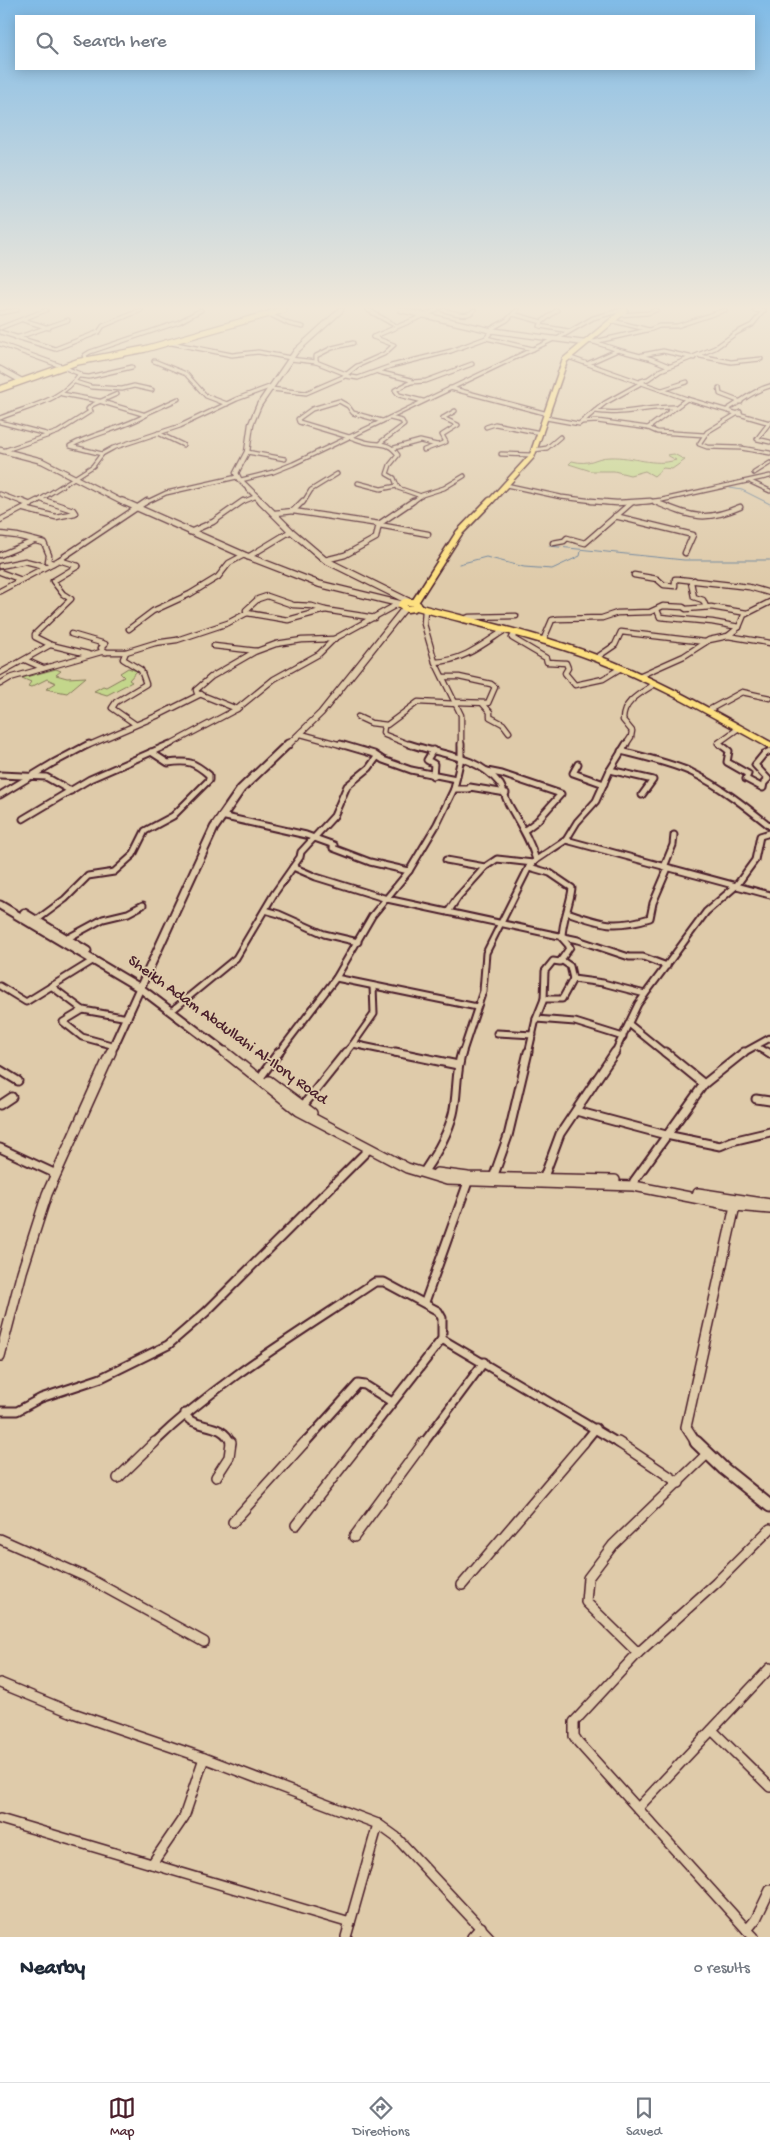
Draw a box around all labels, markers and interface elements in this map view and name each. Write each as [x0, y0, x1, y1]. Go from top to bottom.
search box [15, 15, 755, 70]
icon: search [33, 29, 61, 57]
text: Search here [73, 31, 167, 54]
street label: Sheikh Adam Abdullahi Al-Ilory Road [123, 952, 332, 1111]
text: Nearby [20, 1957, 85, 1982]
text: 0 results [694, 1960, 750, 1979]
tab: Map [108, 2094, 136, 2141]
tab: Directions [353, 2094, 410, 2141]
tab: Saved [626, 2094, 662, 2141]

